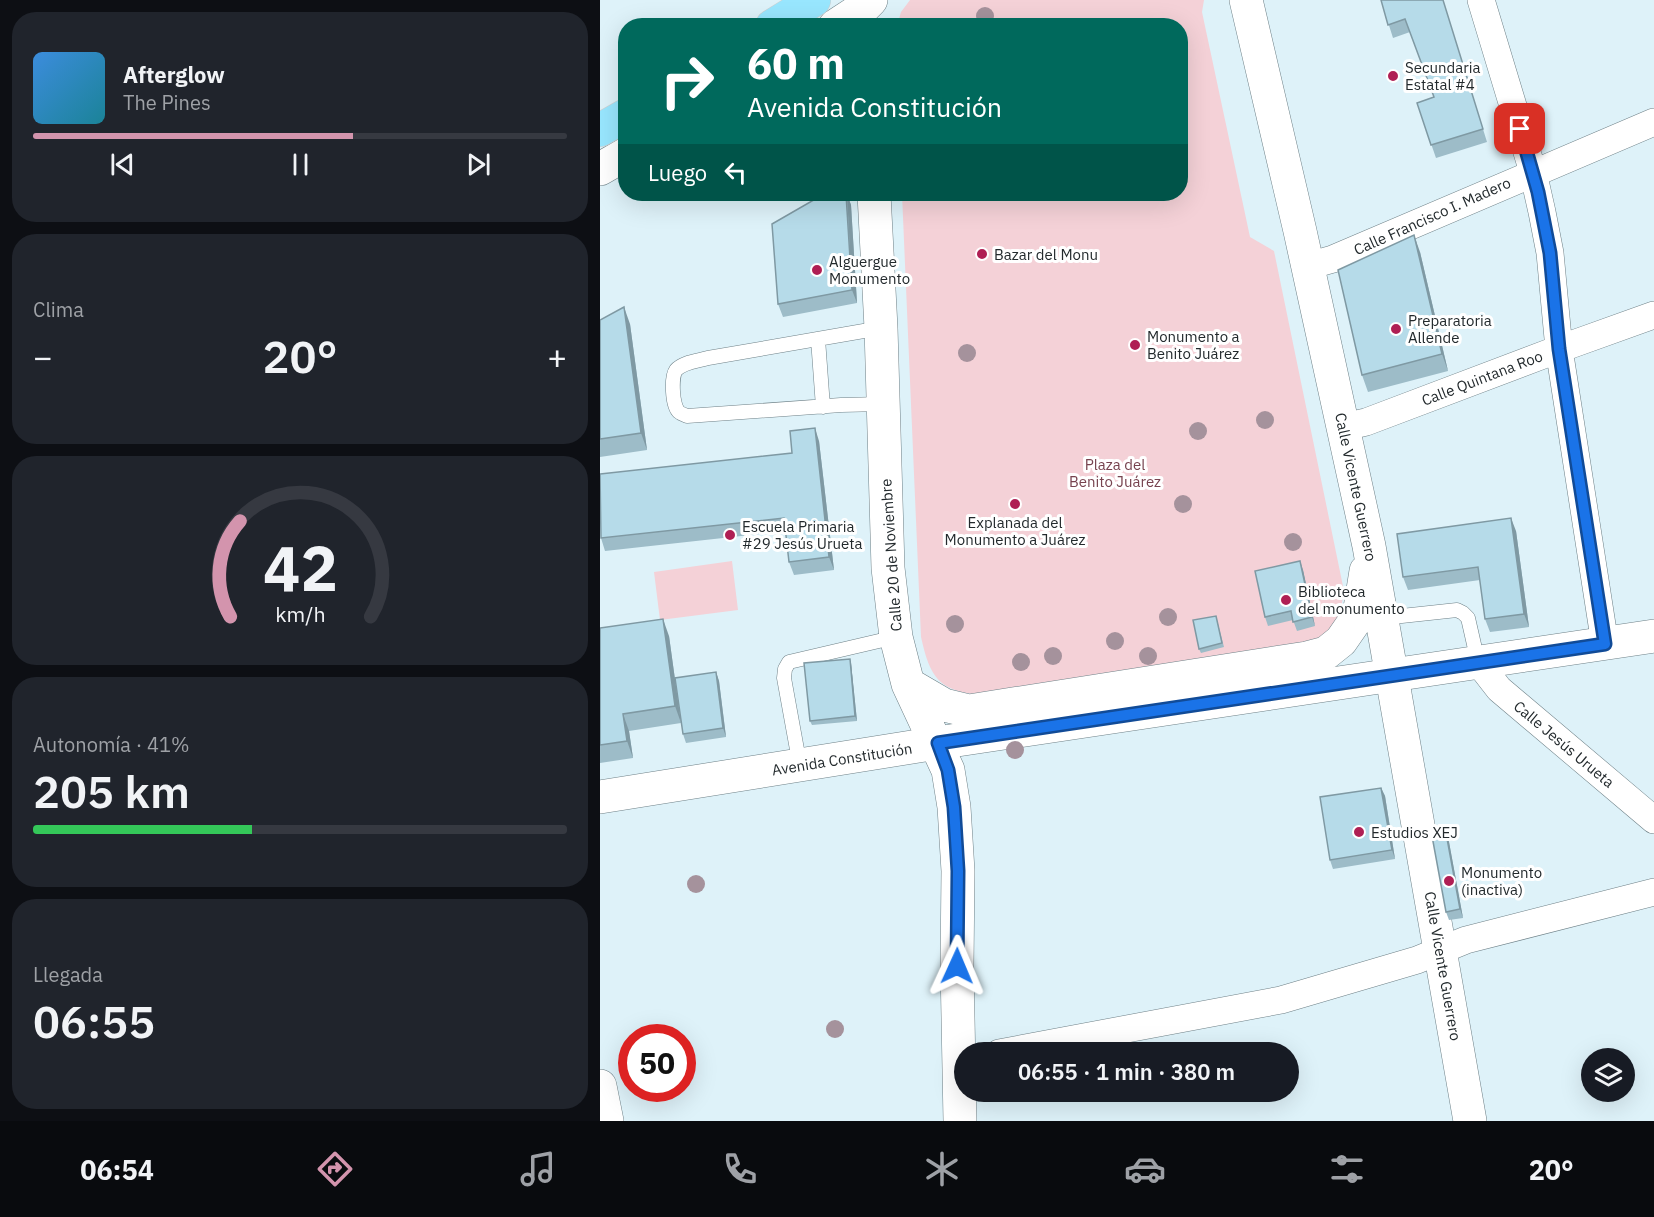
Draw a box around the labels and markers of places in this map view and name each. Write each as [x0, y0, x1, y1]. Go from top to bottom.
place label: Secundaria Estatal #4 [1405, 58, 1481, 94]
marker: Secundaria Estatal #4 [1386, 69, 1400, 83]
pin [1494, 103, 1545, 154]
place label: Bazar del Monu [994, 245, 1098, 264]
marker: Bazar del Monu [975, 247, 989, 261]
place label: Alguergue Monumento [829, 252, 910, 288]
marker: Alguergue Monumento [810, 263, 824, 277]
place label: Preparatoria Allende [1408, 311, 1492, 347]
marker: Preparatoria Allende [1389, 322, 1403, 336]
place label: Monumento a Benito Juárez [1147, 327, 1240, 363]
marker: Monumento a Benito Juárez [1128, 338, 1142, 352]
marker: Explanada del Monumento a Juárez [1008, 497, 1022, 511]
place label: Explanada del Monumento a Juárez [945, 513, 1085, 549]
place label: Escuela Primaria #29 Jesús Urueta [742, 517, 863, 553]
marker: Escuela Primaria #29 Jesús Urueta [723, 528, 737, 542]
place label: Biblioteca del monumento [1298, 582, 1405, 618]
marker: Biblioteca del monumento [1279, 593, 1293, 607]
place label: Estudios XEJ [1371, 823, 1458, 842]
marker: Estudios XEJ [1352, 825, 1366, 839]
place label: Monumento (inactiva) [1461, 863, 1542, 899]
marker: Monumento (inactiva) [1442, 874, 1456, 888]

